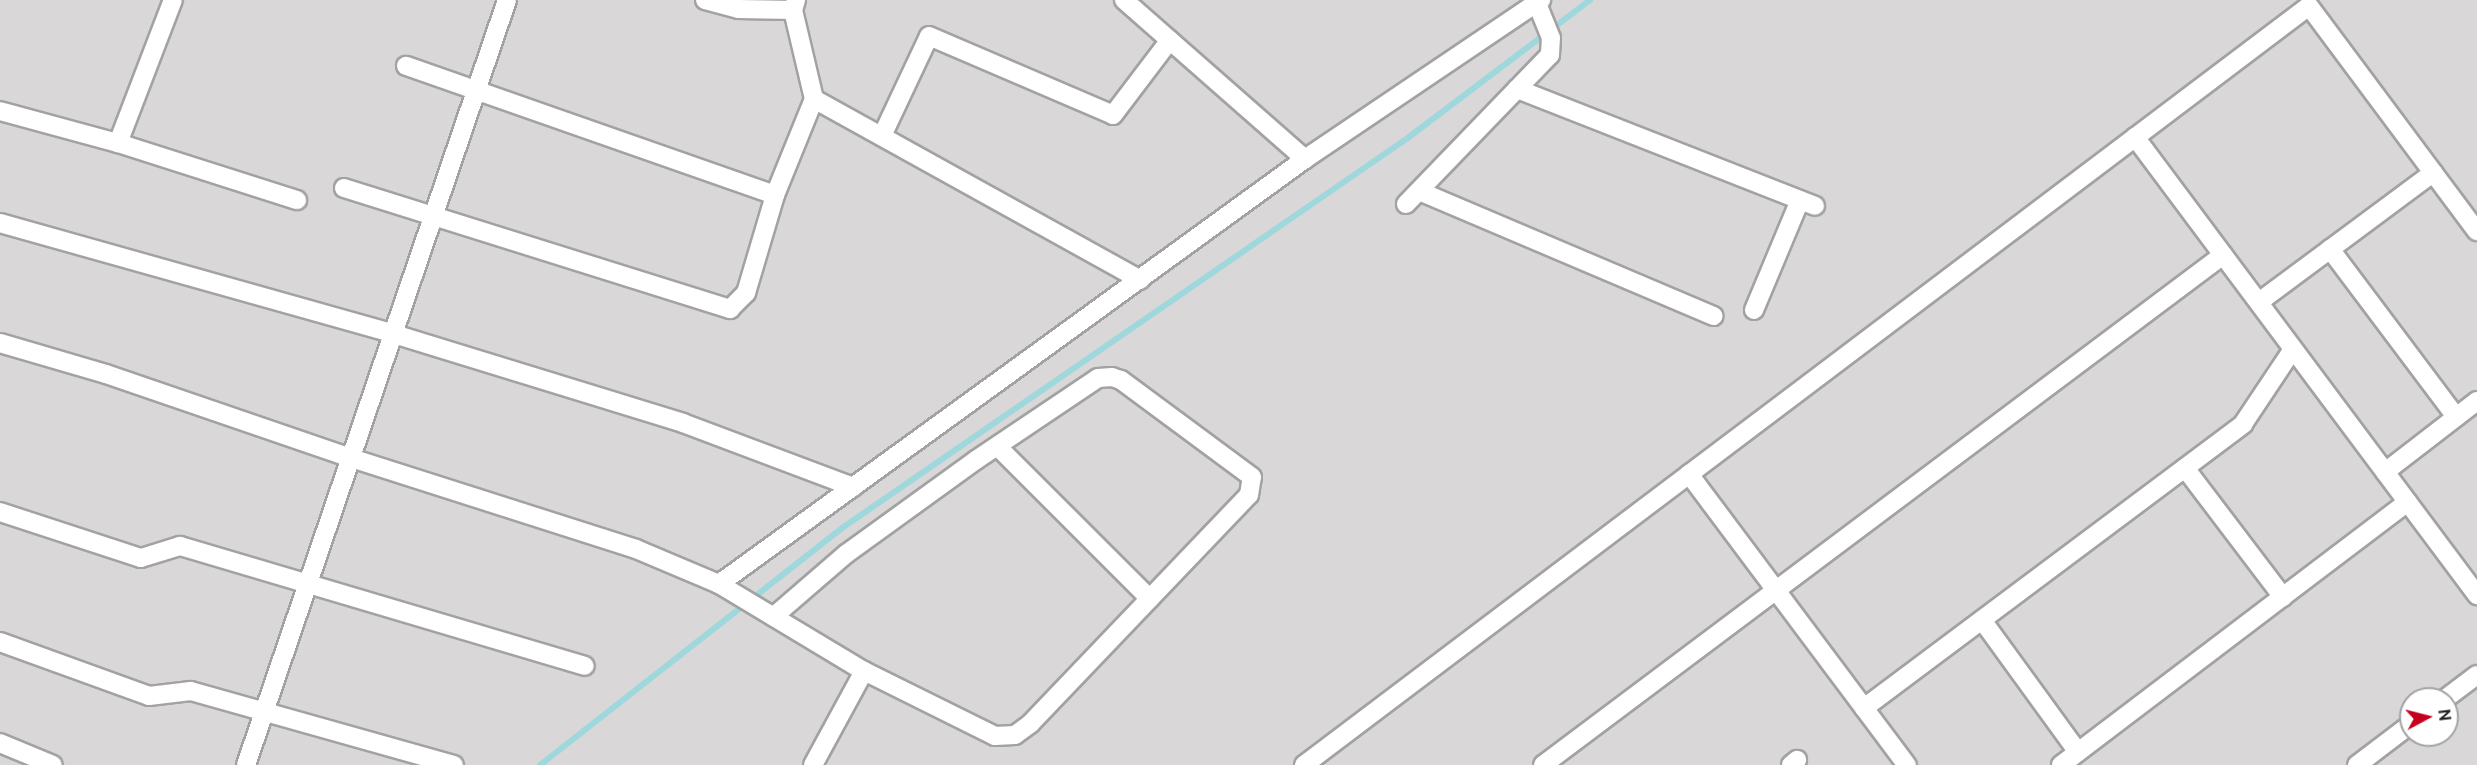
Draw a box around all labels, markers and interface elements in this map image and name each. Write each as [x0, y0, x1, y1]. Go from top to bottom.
north arrow [2399, 687, 2459, 747]
text: N [2435, 708, 2455, 722]

